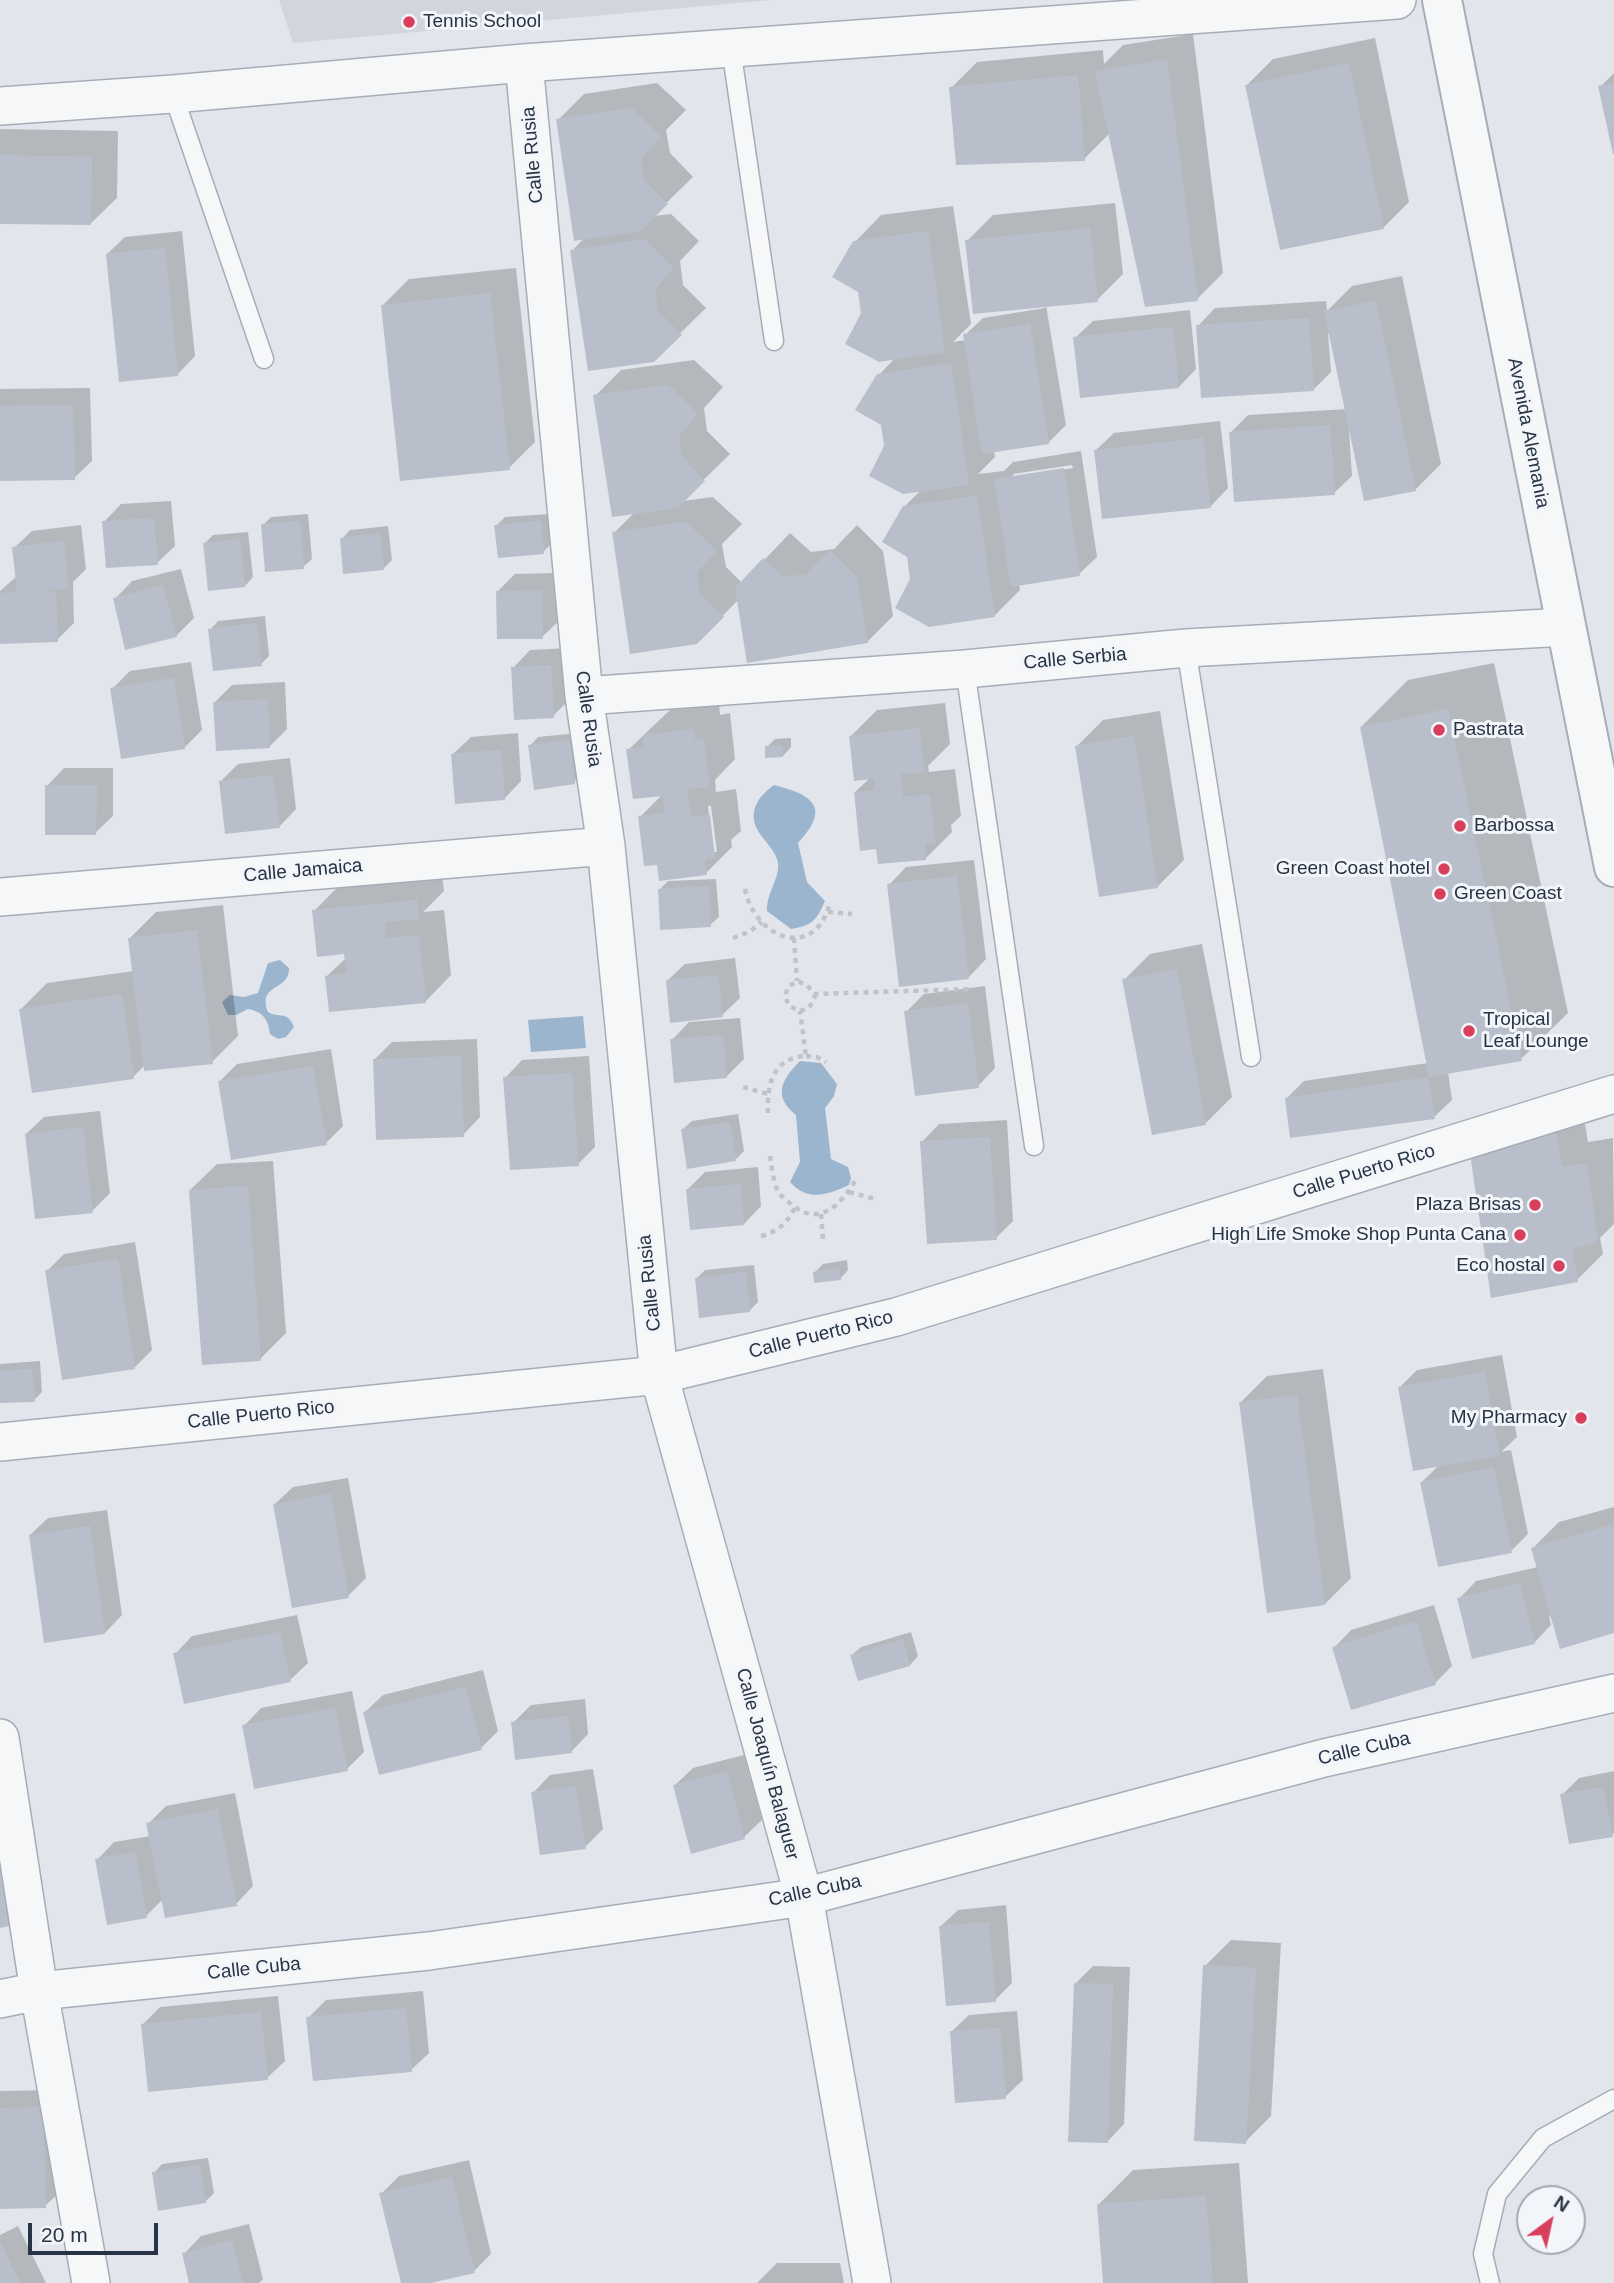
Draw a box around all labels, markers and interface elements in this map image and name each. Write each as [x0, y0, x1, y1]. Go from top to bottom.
place label: Tennis School [423, 11, 541, 33]
marker: Tennis School [401, 14, 417, 30]
street label: Calle Rusia [517, 106, 549, 204]
street label: Avenida Alemania [1502, 356, 1554, 510]
street label: Calle Serbia [1022, 643, 1128, 675]
street label: Calle Rusia [570, 669, 606, 769]
place label: Pastrata [1453, 719, 1524, 741]
marker: Pastrata [1431, 722, 1447, 738]
place label: Barbossa [1474, 815, 1554, 837]
marker: Barbossa [1452, 818, 1468, 834]
street label: Calle Jamaica [243, 854, 363, 888]
place label: Green Coast hotel [1276, 858, 1430, 880]
marker: Green Coast hotel [1436, 861, 1452, 877]
place label: Green Coast [1454, 883, 1562, 905]
marker: Green Coast [1432, 886, 1448, 902]
place label: Tropical Leaf Lounge [1483, 1009, 1589, 1053]
marker: Tropical Leaf Lounge [1461, 1023, 1477, 1039]
street label: Calle Puerto Rico [1290, 1139, 1438, 1205]
place label: Plaza Brisas [1415, 1194, 1521, 1216]
marker: Plaza Brisas [1527, 1197, 1543, 1213]
place label: High Life Smoke Shop Punta Cana [1211, 1224, 1506, 1246]
marker: High Life Smoke Shop Punta Cana [1512, 1227, 1528, 1243]
street label: Calle Rusia [634, 1233, 666, 1333]
place label: Eco hostal [1456, 1255, 1545, 1277]
marker: Eco hostal [1551, 1258, 1567, 1274]
street label: Calle Puerto Rico [747, 1306, 895, 1364]
street label: Calle Puerto Rico [186, 1396, 336, 1434]
place label: My Pharmacy [1451, 1407, 1567, 1429]
marker: My Pharmacy [1573, 1410, 1589, 1426]
street label: Calle Joaquín Balaguer [730, 1666, 804, 1862]
street label: Calle Cuba [1316, 1727, 1412, 1771]
street label: Calle Cuba [767, 1870, 863, 1912]
street label: Calle Cuba [206, 1953, 302, 1985]
north arrow [1516, 2185, 1586, 2255]
text: N [1550, 2191, 1573, 2216]
scale bar [32, 2210, 161, 2254]
text: 20 m [41, 2223, 88, 2246]

